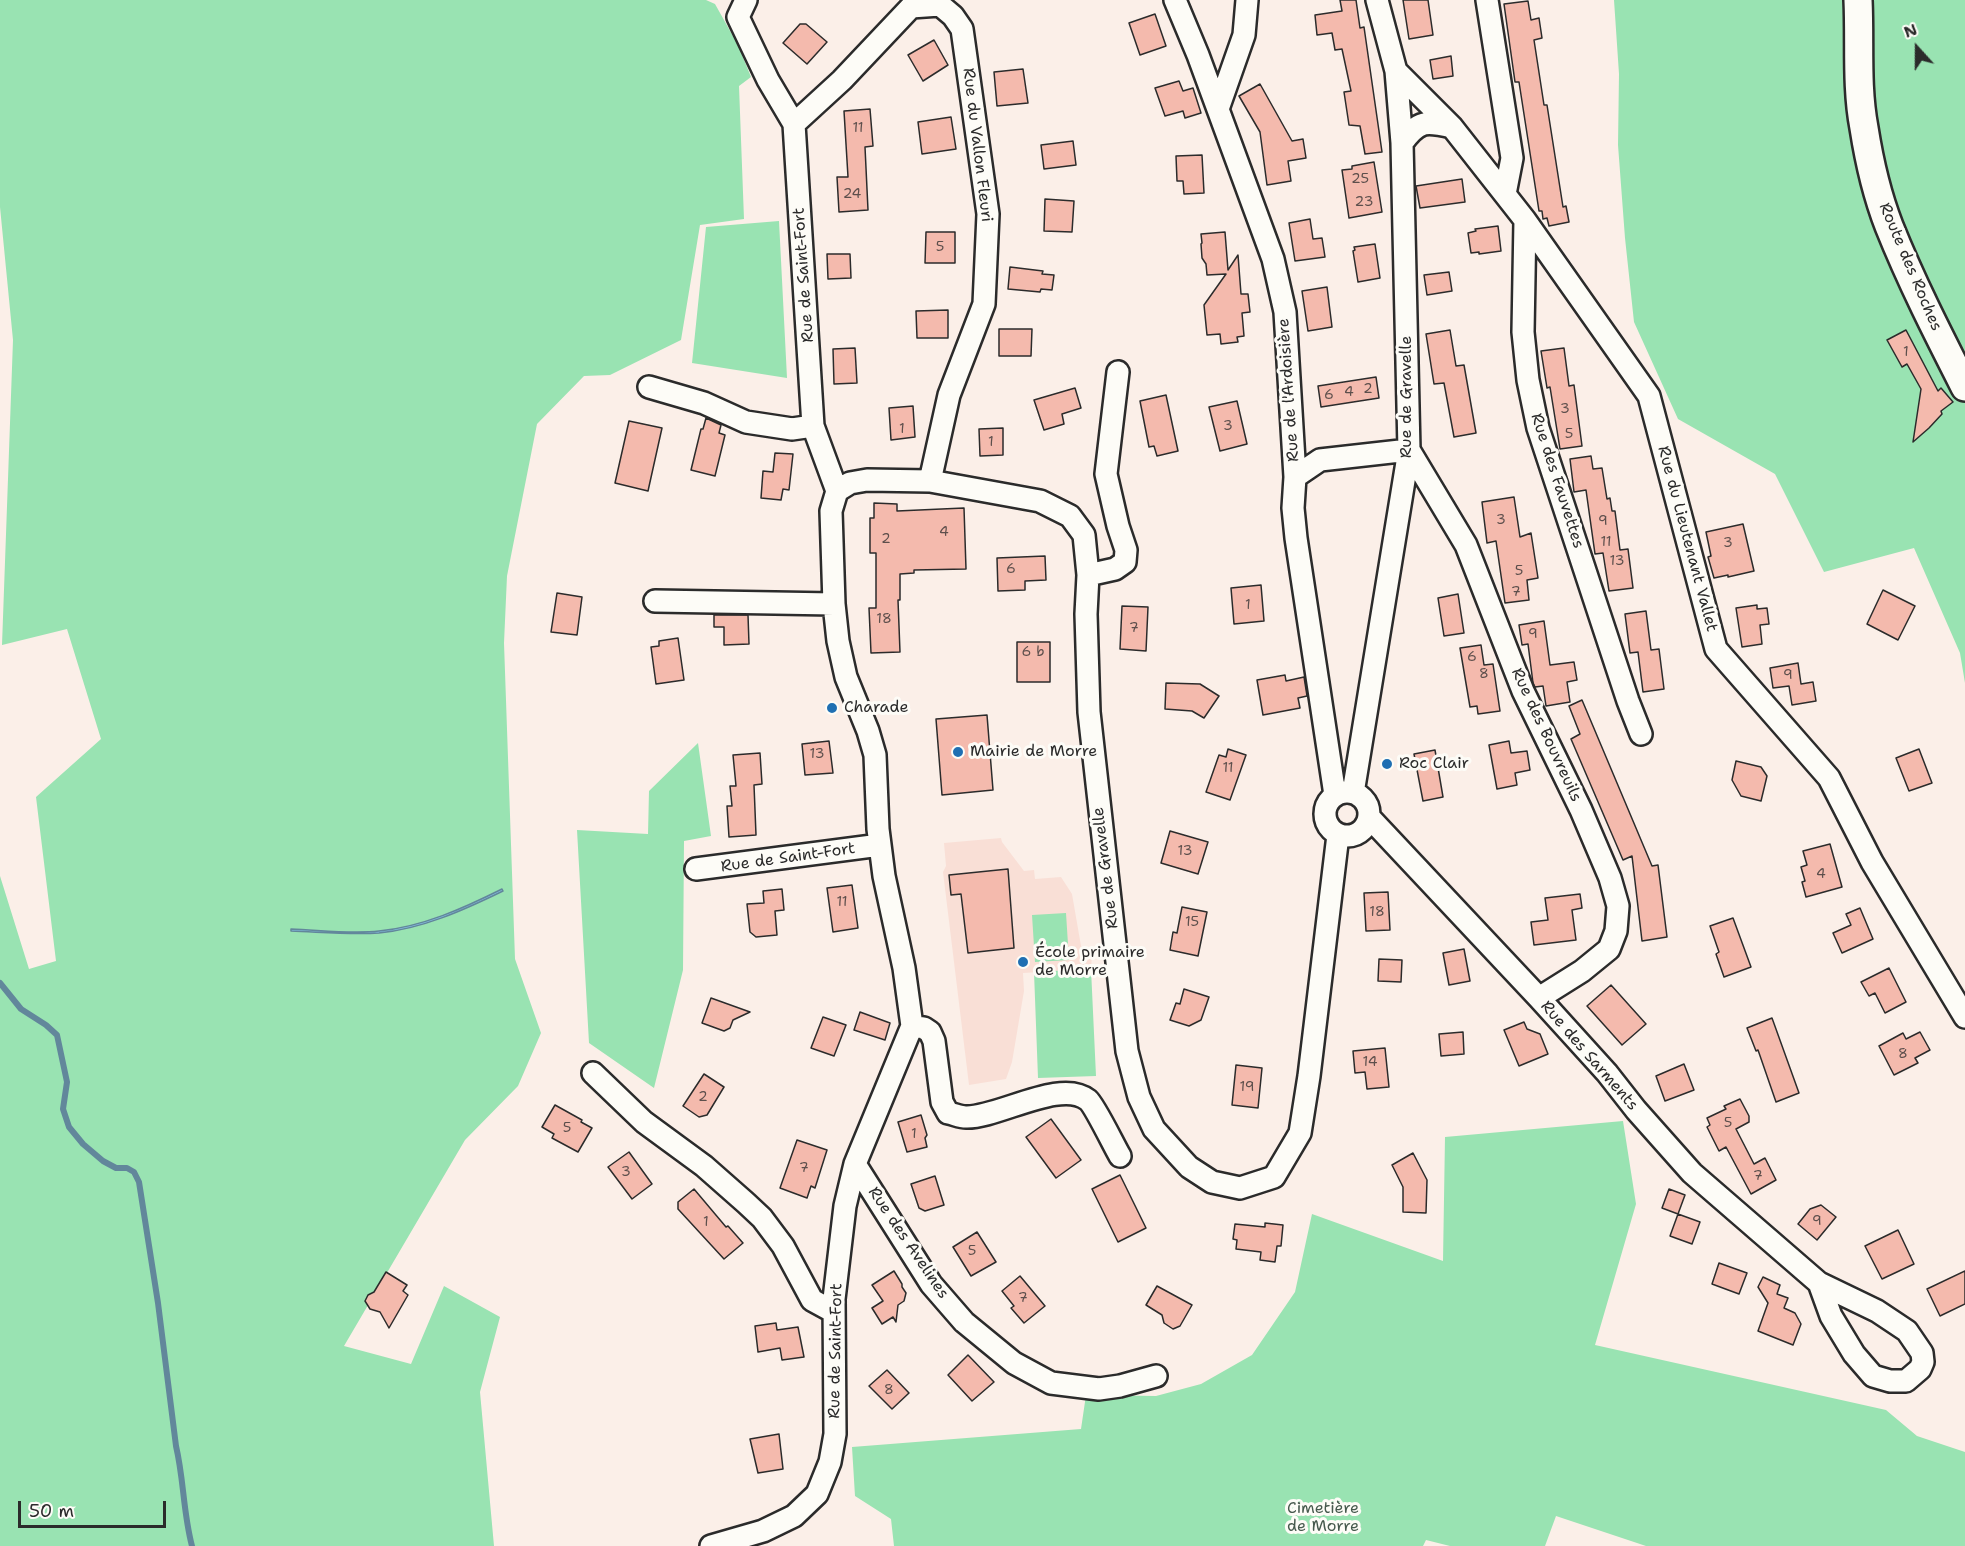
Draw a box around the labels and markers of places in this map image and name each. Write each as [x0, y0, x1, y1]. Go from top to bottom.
place label: Charade [844, 698, 908, 718]
marker: Charade [825, 701, 839, 715]
place label: Mairie de Morre [970, 742, 1097, 762]
marker: Mairie de Morre [951, 745, 965, 759]
place label: Roc Clair [1399, 754, 1469, 774]
marker: Roc Clair [1380, 757, 1394, 771]
place label: École primaire de Morre [1035, 943, 1145, 981]
marker: École primaire de Morre [1016, 955, 1030, 969]

